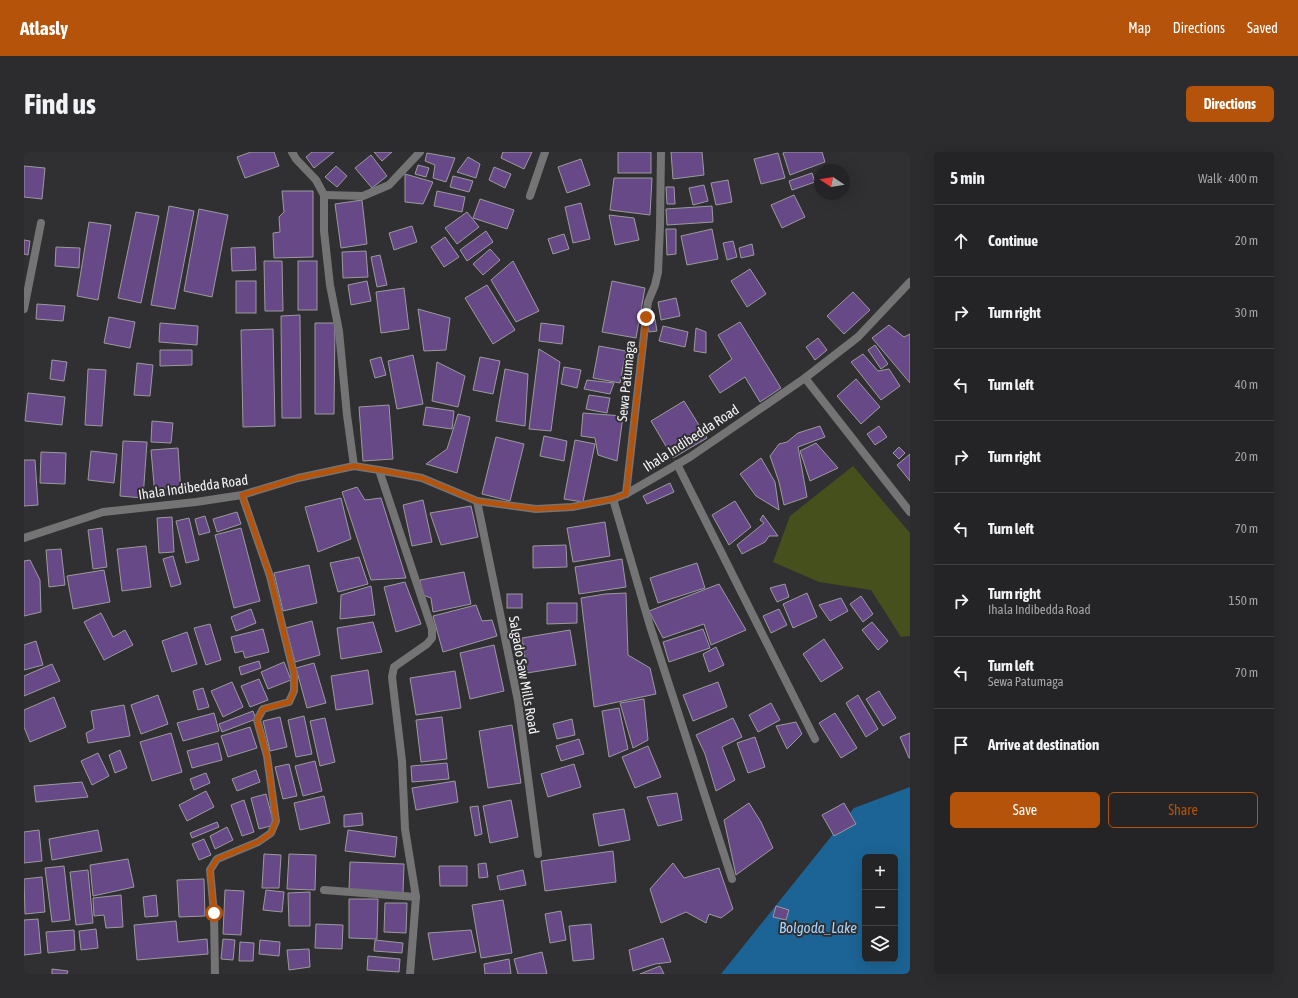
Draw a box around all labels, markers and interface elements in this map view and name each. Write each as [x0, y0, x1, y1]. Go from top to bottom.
text: Atlasly [20, 17, 68, 39]
text: Map [1128, 20, 1151, 36]
text: Directions [1173, 20, 1225, 36]
text: Saved [1247, 20, 1278, 36]
button: Directions [1186, 86, 1274, 122]
text: Find us [24, 88, 96, 120]
north arrow [814, 164, 850, 200]
text: 5 min [950, 168, 985, 188]
text: Walk · 400 m [1198, 171, 1258, 186]
icon: ahead [950, 230, 972, 252]
text: Continue [988, 232, 1038, 249]
text: 20 m [1235, 233, 1258, 248]
icon: right [950, 302, 972, 324]
text: Turn right [988, 304, 1041, 321]
text: 30 m [1235, 305, 1258, 320]
route end [637, 308, 655, 326]
street label: Sewa Patumaga [614, 340, 638, 422]
icon: left [950, 374, 972, 396]
text: Turn left [988, 376, 1034, 393]
text: 40 m [1235, 377, 1258, 392]
street label: Ihala Indibedda Road [640, 401, 742, 475]
icon: right [950, 446, 972, 468]
text: Turn right [988, 448, 1041, 465]
text: 20 m [1235, 449, 1258, 464]
street label: Ihala Indibedda Road [137, 471, 249, 503]
icon: left [950, 518, 972, 540]
text: Turn left [988, 520, 1034, 537]
text: 70 m [1235, 521, 1258, 536]
text: Turn right [988, 585, 1041, 602]
icon: right [950, 590, 972, 612]
text: 150 m [1229, 593, 1258, 608]
text: Ihala Indibedda Road [988, 602, 1091, 617]
street label: Salgado Saw Mills Road [506, 615, 542, 735]
text: Turn left [988, 657, 1034, 674]
icon: left [950, 662, 972, 684]
text: 70 m [1235, 665, 1258, 680]
text: Sewa Patumaga [988, 674, 1064, 689]
icon: arrive [950, 734, 972, 756]
text: Arrive at destination [988, 736, 1099, 753]
button: Save [950, 792, 1100, 828]
button: Share [1108, 792, 1258, 828]
map controls [862, 854, 898, 962]
button: + [862, 854, 898, 890]
button: − [862, 890, 898, 926]
route start [205, 904, 223, 922]
water label: Bolgoda_Lake [779, 919, 857, 936]
button: layers [862, 926, 898, 962]

